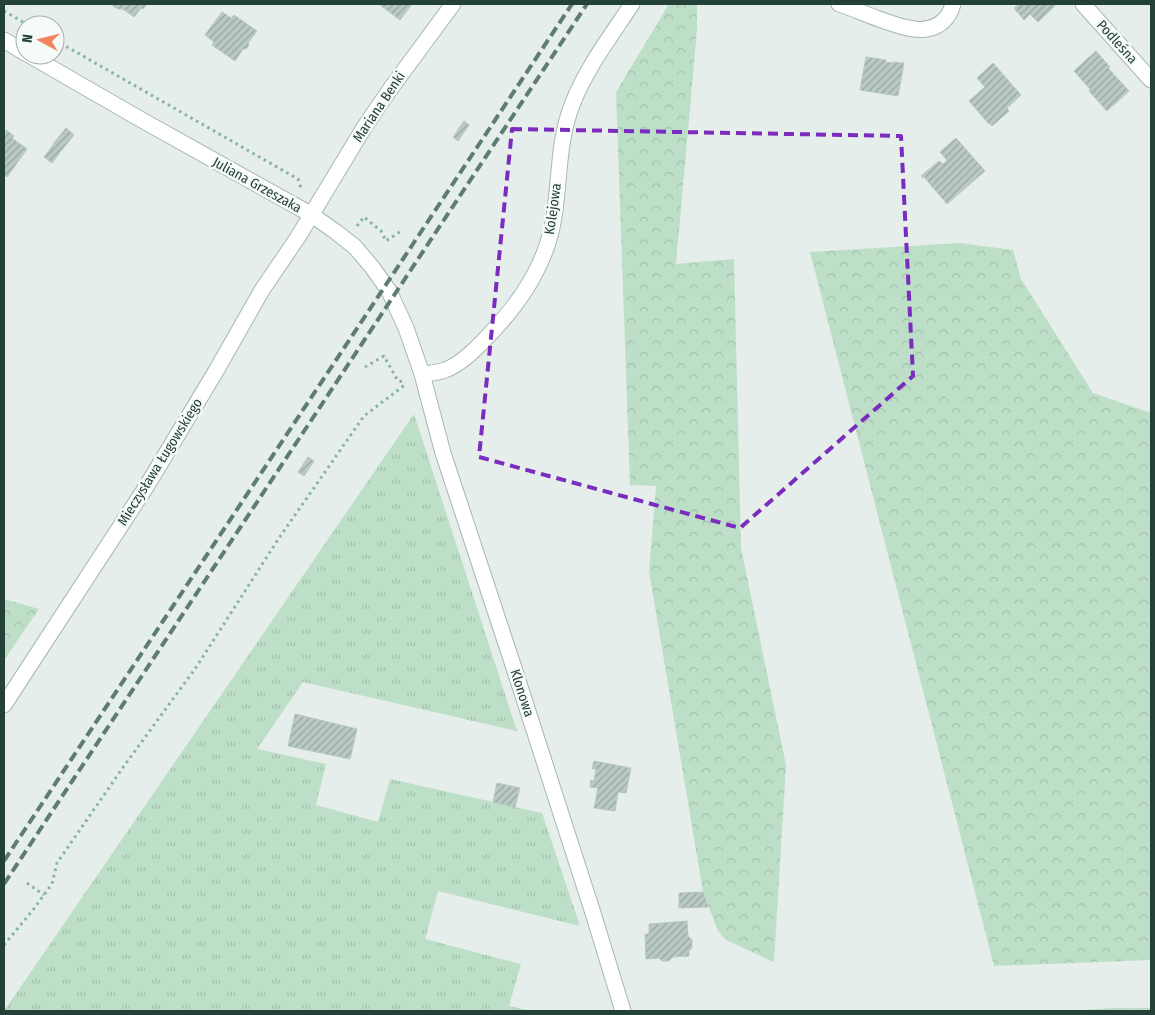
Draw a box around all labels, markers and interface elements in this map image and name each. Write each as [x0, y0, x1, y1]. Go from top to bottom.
north arrow [15, 15, 65, 65]
street label: Podleśna [1093, 17, 1141, 67]
text: N [19, 33, 37, 44]
street label: Mariana Benki [349, 68, 409, 146]
street label: Juliana Grzeszaka [209, 154, 305, 217]
street label: Kolejowa [541, 182, 565, 236]
street label: Mieczysława Ługowskiego [114, 395, 206, 529]
street label: Klonowa [506, 667, 538, 719]

